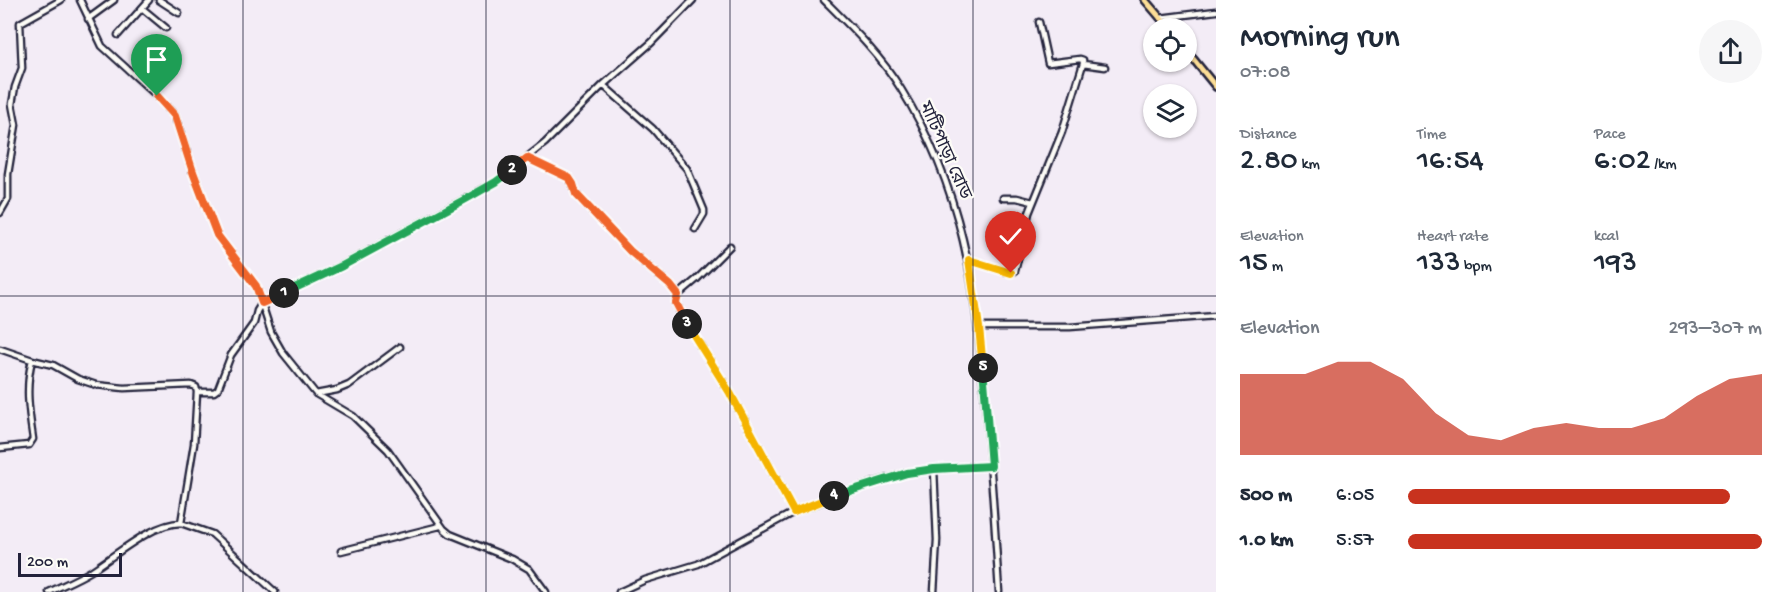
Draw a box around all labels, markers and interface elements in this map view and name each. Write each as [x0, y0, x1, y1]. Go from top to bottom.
map controls [1143, 18, 1197, 138]
button: locate [1143, 18, 1197, 72]
text: Morning run [1240, 20, 1400, 58]
button: share [1699, 20, 1762, 83]
pin [131, 34, 182, 96]
icon: arrive [140, 43, 173, 76]
text: 07:08 [1240, 62, 1290, 85]
button: layers [1143, 84, 1197, 138]
street label: মাটিপাড়া রোড [913, 97, 977, 203]
text: Distance [1240, 126, 1297, 145]
text: Time [1417, 126, 1446, 145]
text: Pace [1594, 126, 1625, 145]
text: 2.80 [1240, 145, 1298, 180]
text: 16:54 [1417, 145, 1484, 180]
text: 6:02 [1594, 145, 1650, 180]
pin: 2 [497, 155, 527, 185]
text: km [1298, 156, 1320, 175]
text: /km [1650, 156, 1677, 175]
text: 2 [508, 160, 516, 179]
pin [985, 211, 1036, 273]
icon: check [994, 220, 1027, 253]
text: Elevation [1240, 228, 1304, 247]
text: Heart rate [1417, 228, 1489, 247]
text: kcal [1594, 228, 1619, 247]
text: 15 [1240, 247, 1268, 282]
text: 133 [1417, 247, 1460, 282]
text: 193 [1594, 247, 1637, 282]
text: m [1268, 258, 1283, 277]
text: bpm [1460, 258, 1492, 277]
pin: 1 [269, 278, 299, 308]
text: 1 [281, 283, 287, 302]
pin: 3 [672, 309, 702, 339]
text: 3 [683, 314, 691, 333]
text: Elevation [1240, 318, 1320, 341]
text: 293–307 m [1668, 318, 1762, 341]
pin: 5 [968, 353, 998, 383]
text: 5 [979, 358, 987, 377]
pin: 4 [819, 481, 849, 511]
text: 500 m [1240, 485, 1292, 508]
text: 6:05 [1336, 485, 1374, 508]
text: 4 [830, 486, 838, 505]
text: 1.0 km [1240, 530, 1294, 553]
text: 5:57 [1336, 530, 1374, 553]
scale bar [18, 550, 122, 578]
text: 200 m [27, 554, 68, 573]

